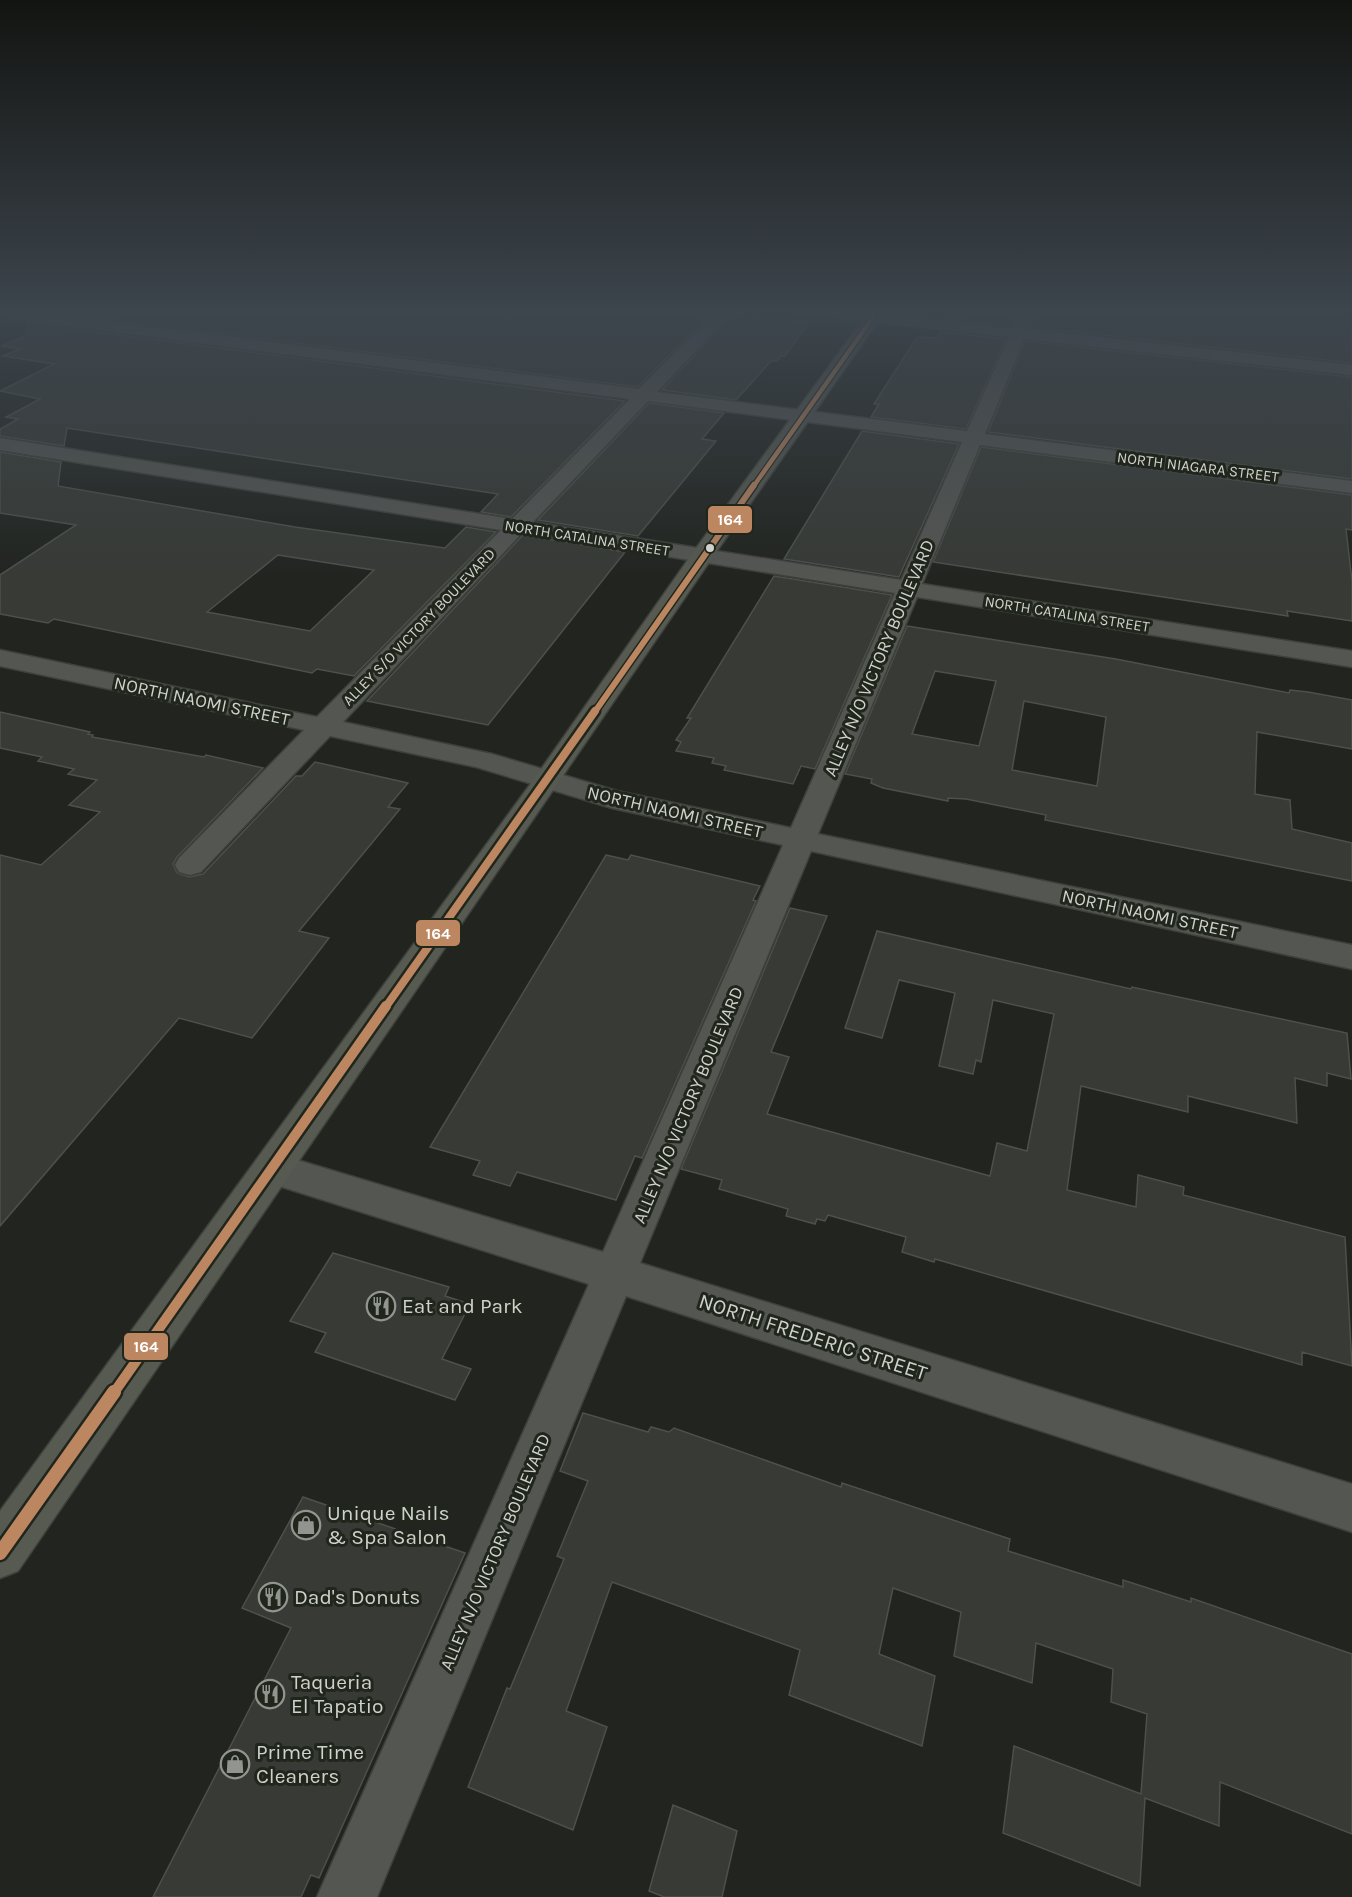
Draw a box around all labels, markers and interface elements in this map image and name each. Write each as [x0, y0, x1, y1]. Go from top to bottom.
street label: NORTH NIAGARA STREET [1116, 448, 1281, 486]
line badge: 164 [707, 505, 753, 534]
text: 164 [718, 510, 743, 529]
street label: NORTH CATALINA STREET [503, 516, 671, 560]
street label: ALLEY N/O VICTORY BOULEVARD [819, 536, 939, 780]
unlabelled marker [704, 542, 716, 554]
street label: ALLEY S/O VICTORY BOULEVARD [339, 545, 499, 709]
street label: NORTH CATALINA STREET [983, 592, 1151, 636]
street label: NORTH NAOMI STREET [112, 672, 292, 730]
street label: NORTH NAOMI STREET [585, 781, 765, 843]
street label: NORTH NAOMI STREET [1060, 885, 1240, 943]
line badge: 164 [415, 919, 461, 947]
text: 164 [426, 924, 451, 943]
street label: ALLEY N/O VICTORY BOULEVARD [628, 983, 748, 1227]
street label: NORTH FREDERIC STREET [696, 1289, 931, 1385]
restaurant icon: Eat and Park [365, 1290, 397, 1322]
place label: Eat and Park [402, 1294, 523, 1318]
line badge: 164 [123, 1332, 169, 1361]
text: 164 [134, 1337, 159, 1356]
street label: ALLEY N/O VICTORY BOULEVARD [435, 1430, 555, 1674]
place label: Unique Nails & Spa Salon [327, 1501, 450, 1549]
shop icon: Unique Nails & Spa Salon [290, 1509, 322, 1541]
restaurant icon: Dad's Donuts [257, 1581, 289, 1613]
place label: Dad's Donuts [294, 1585, 420, 1609]
place label: Taqueria El Tapatio [291, 1670, 383, 1718]
restaurant icon: Taqueria El Tapatio [254, 1678, 286, 1710]
place label: Prime Time Cleaners [256, 1740, 364, 1788]
shop icon: Prime Time Cleaners [219, 1748, 251, 1780]

